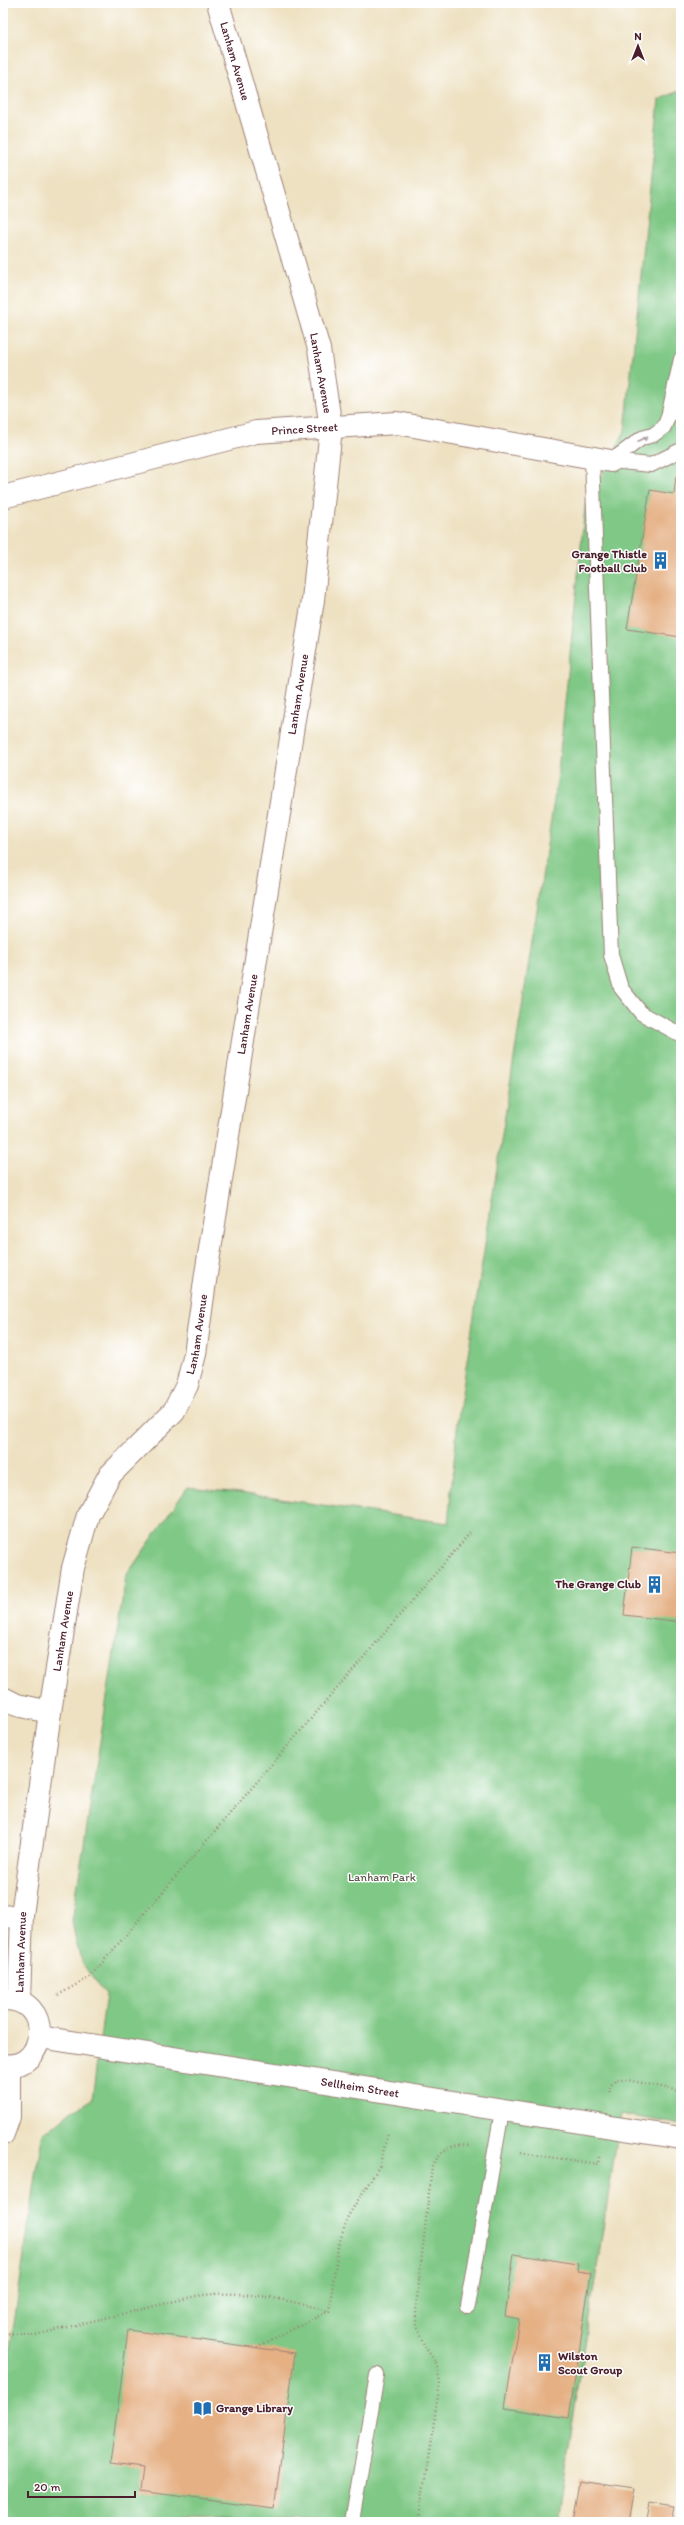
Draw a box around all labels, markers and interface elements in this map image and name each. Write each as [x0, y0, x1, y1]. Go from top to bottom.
street label: Lanham Avenue [217, 20, 253, 102]
north arrow [618, 26, 658, 66]
text: N [634, 30, 642, 43]
street label: Lanham Avenue [307, 332, 335, 415]
street label: Prince Street [271, 420, 339, 438]
one-way arrow [638, 436, 649, 442]
place label: Grange Thistle Football Club [572, 547, 647, 575]
building icon: Grange Thistle Football Club [650, 551, 670, 571]
street label: Lanham Avenue [285, 653, 311, 736]
street label: Lanham Avenue [234, 973, 261, 1056]
street label: Lanham Avenue [183, 1293, 210, 1376]
building icon: The Grange Club [644, 1574, 664, 1594]
place label: The Grange Club [554, 1577, 641, 1592]
street label: Lanham Avenue [50, 1589, 76, 1672]
park label: Lanham Park [348, 1870, 416, 1884]
street label: Lanham Avenue [12, 1910, 29, 1993]
street label: Sellheim Street [320, 2074, 401, 2101]
place label: Wilston Scout Group [558, 2349, 623, 2378]
building icon: Wilston Scout Group [535, 2353, 555, 2373]
library icon: Grange Library [193, 2398, 213, 2418]
place label: Grange Library [216, 2401, 293, 2416]
scale bar [28, 2473, 135, 2499]
text: 20 m [34, 2480, 61, 2494]

